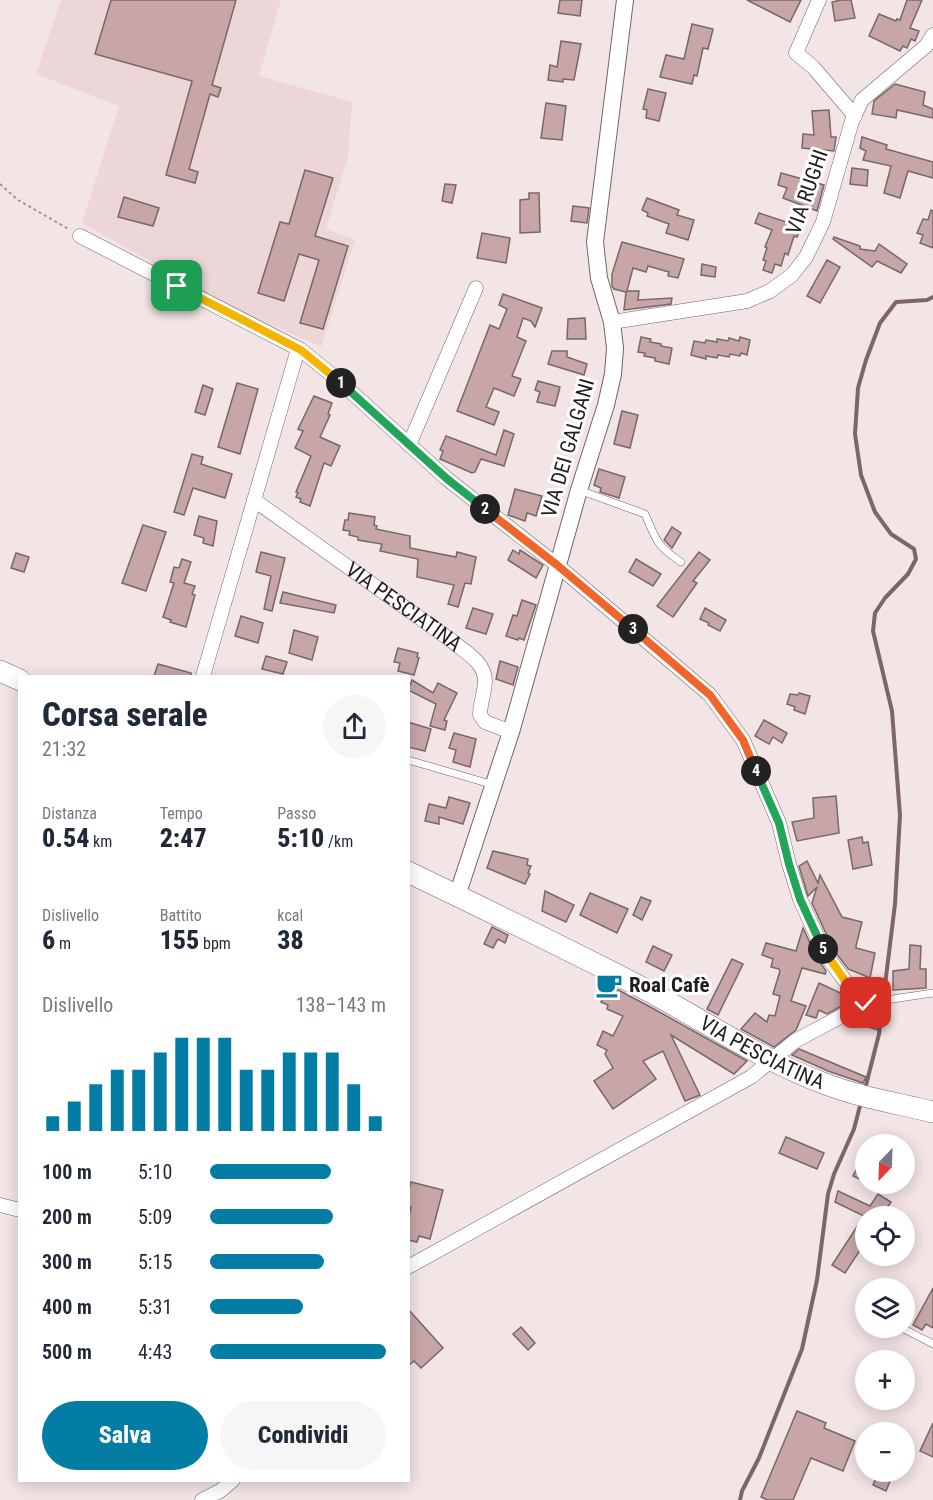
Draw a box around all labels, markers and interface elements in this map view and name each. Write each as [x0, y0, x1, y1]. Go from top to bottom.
street label: VIA RUGHI [781, 147, 833, 237]
pin [151, 260, 202, 311]
icon: arrive [160, 269, 193, 302]
pin: 1 [326, 368, 356, 398]
text: 1 [337, 373, 345, 392]
street label: VIA DEI GALGANI [537, 376, 599, 520]
pin: 2 [470, 494, 500, 524]
text: 2 [481, 499, 489, 518]
street label: VIA PESCIATINA [341, 557, 467, 656]
pin: 3 [618, 614, 648, 644]
text: 3 [629, 619, 637, 638]
text: Corsa serale [42, 695, 208, 734]
button: share [323, 695, 386, 758]
text: 21:32 [42, 737, 86, 761]
pin: 4 [741, 756, 771, 786]
text: 4 [752, 761, 760, 780]
text: Distanza [42, 804, 97, 823]
text: Tempo [160, 804, 203, 823]
text: Passo [277, 804, 316, 823]
text: 0.54 [42, 823, 89, 853]
text: 2:47 [160, 823, 207, 853]
text: 5:10 [277, 823, 324, 853]
text: km [89, 832, 112, 851]
text: /km [324, 832, 353, 851]
text: Dislivello [42, 906, 99, 925]
text: Battito [160, 906, 202, 925]
text: kcal [277, 906, 303, 925]
text: 6 [42, 925, 55, 955]
text: 155 [160, 925, 199, 955]
text: 38 [277, 925, 304, 955]
text: m [55, 934, 71, 953]
text: bpm [199, 934, 231, 953]
pin: 5 [808, 934, 838, 964]
text: 5 [819, 939, 827, 958]
cafe icon: Roal Cafè [594, 970, 624, 1000]
place label: Roal Cafè [629, 973, 710, 997]
pin [840, 977, 891, 1028]
icon: check [849, 986, 882, 1019]
text: Dislivello [42, 993, 113, 1017]
text: 138–143 m [296, 993, 386, 1017]
street label: VIA PESCIATINA [696, 1011, 828, 1094]
north arrow [855, 1134, 915, 1194]
map controls [855, 1134, 915, 1482]
text: 100 m [42, 1160, 92, 1184]
text: 5:10 [138, 1160, 172, 1184]
text: 200 m [42, 1205, 92, 1229]
text: 5:09 [138, 1205, 172, 1229]
button: locate [855, 1206, 915, 1266]
text: 300 m [42, 1250, 92, 1274]
text: 5:15 [138, 1250, 172, 1274]
button: layers [855, 1278, 915, 1338]
text: 400 m [42, 1295, 92, 1319]
text: 5:31 [138, 1295, 172, 1319]
text: 500 m [42, 1340, 92, 1364]
text: 4:43 [138, 1340, 172, 1364]
button: + [855, 1350, 915, 1410]
button: Salva [42, 1401, 208, 1470]
button: Condividi [220, 1401, 386, 1470]
button: − [855, 1422, 915, 1482]

